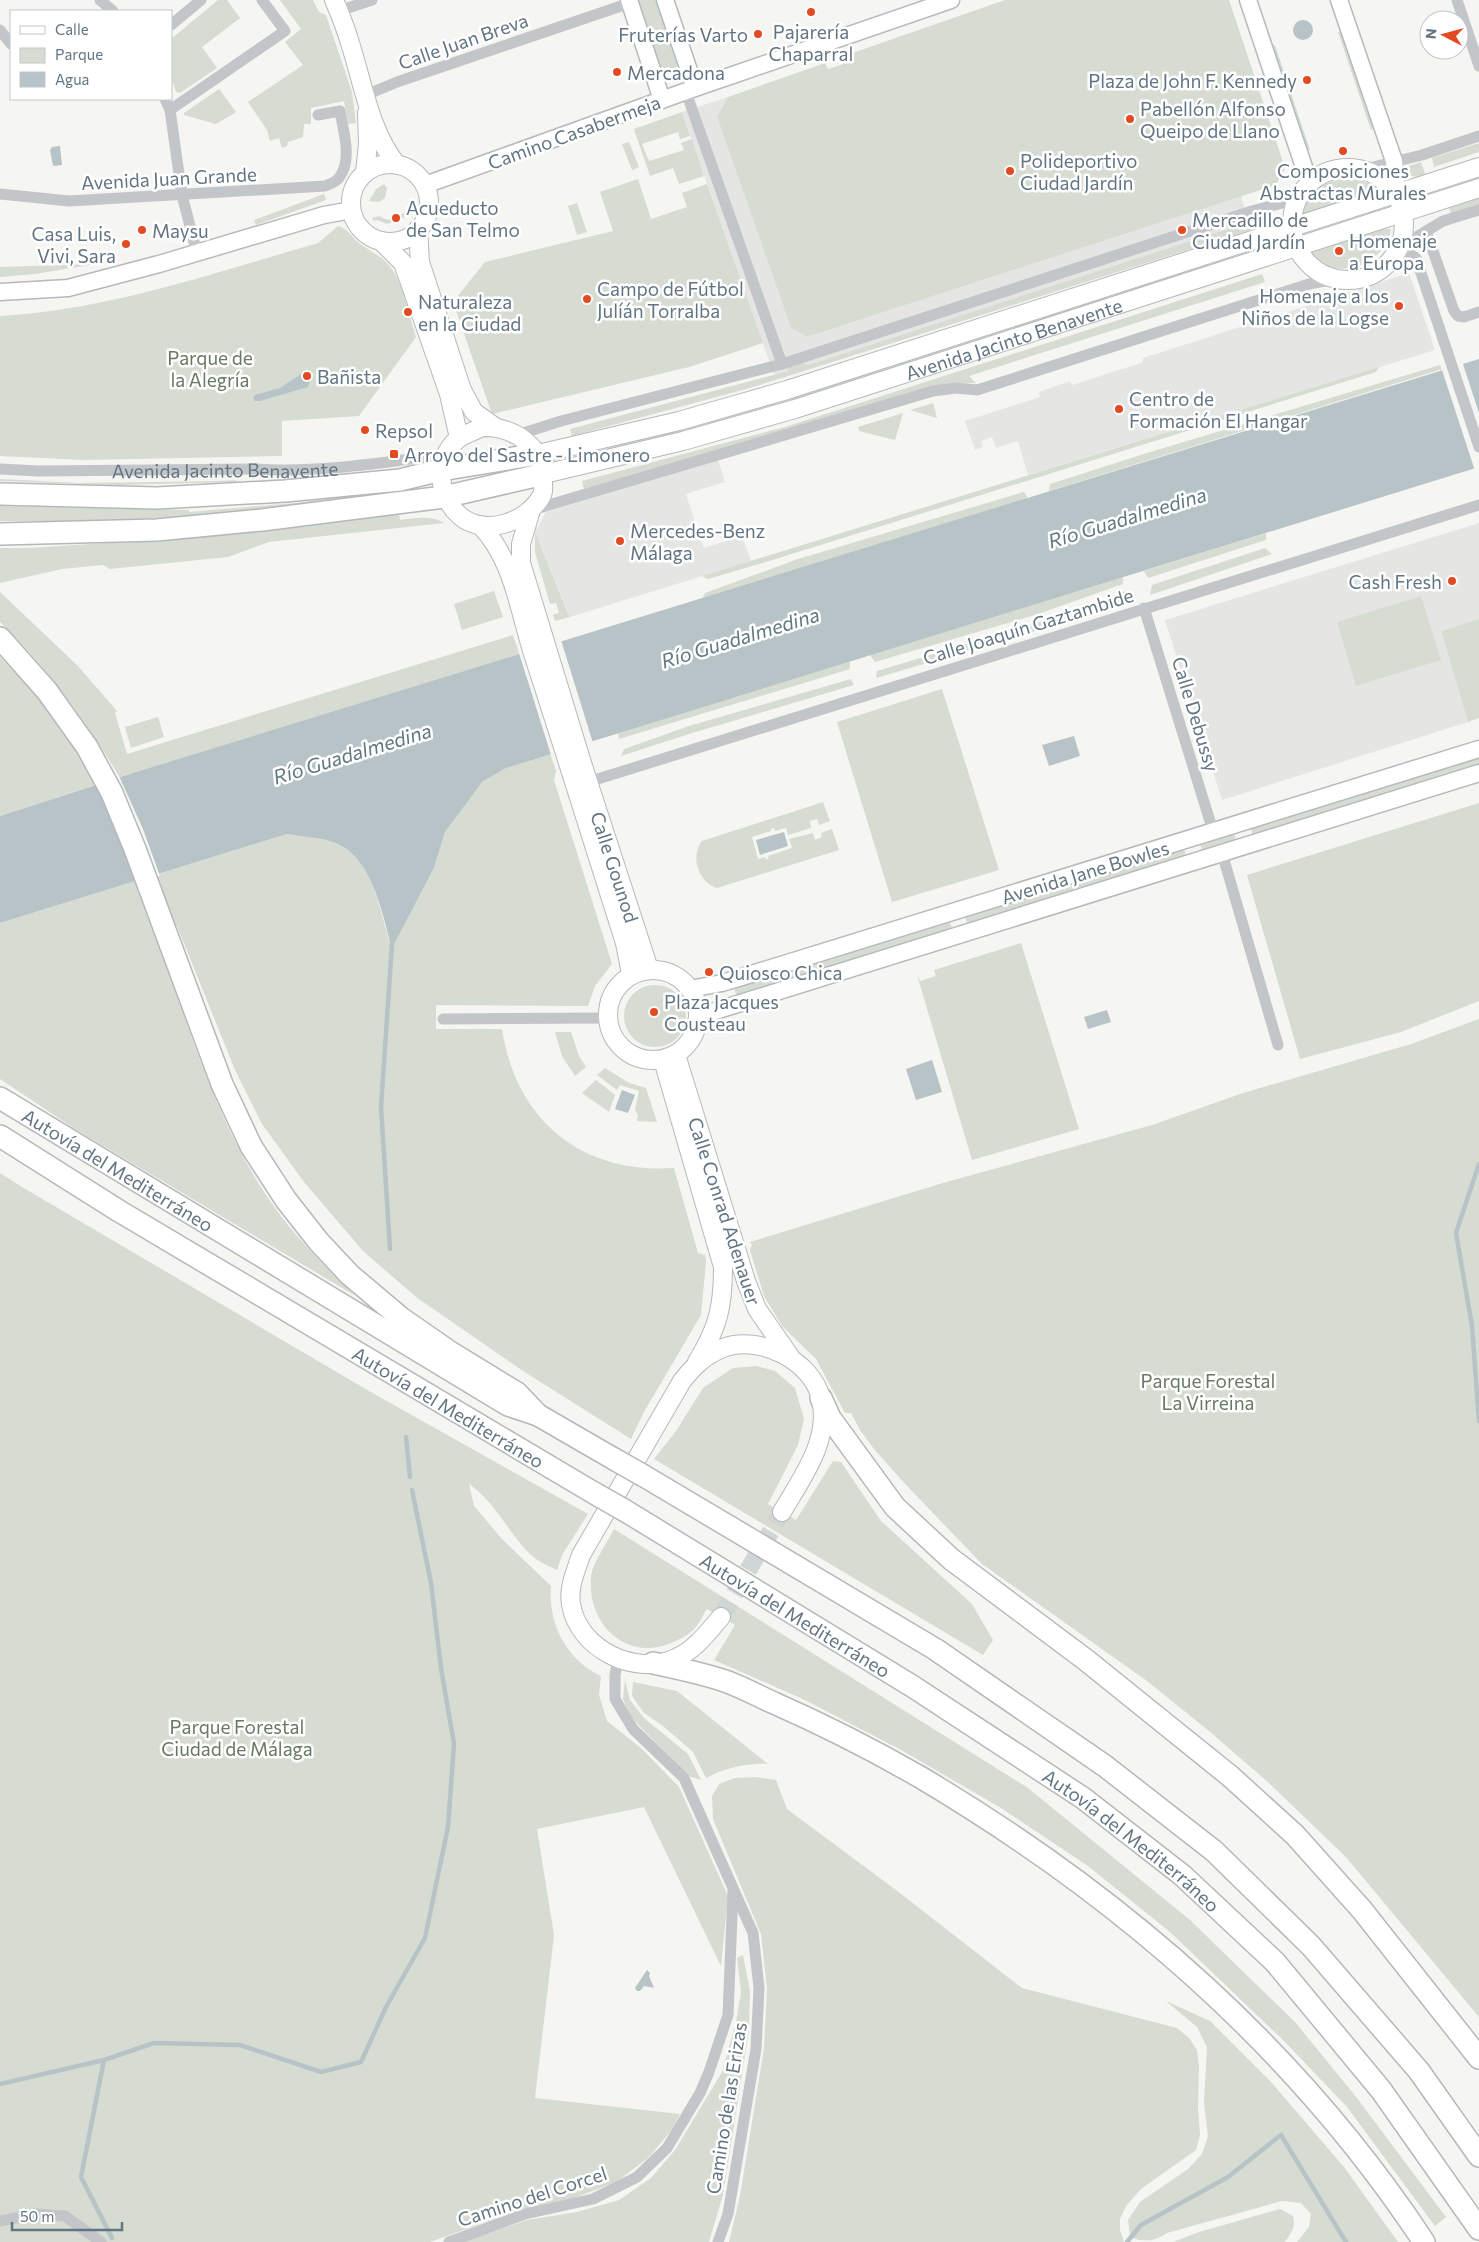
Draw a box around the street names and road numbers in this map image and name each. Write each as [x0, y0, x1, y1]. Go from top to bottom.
street label: Calle Juan Breva [395, 8, 531, 74]
street label: Camino Casabermeja [485, 90, 663, 174]
street label: Avenida Juan Grande [81, 162, 257, 194]
street label: Avenida Jacinto Benavente [902, 293, 1125, 384]
street label: Avenida Jacinto Benavente [112, 456, 339, 482]
street label: Calle Joaquín Gaztambide [920, 583, 1136, 669]
street label: Calle Debussy [1168, 654, 1224, 774]
street label: Calle Gounod [586, 809, 644, 925]
street label: Avenida Jane Bowles [998, 836, 1172, 908]
street label: Autovía del Mediterráneo [19, 1103, 218, 1236]
street label: Calle Conrad Adenauer [684, 1114, 766, 1308]
street label: Autovía del Mediterráneo [349, 1341, 549, 1472]
street label: Autovía del Mediterráneo [696, 1548, 895, 1682]
street label: Autovía del Mediterráneo [1039, 1764, 1225, 1916]
street label: Camino de las Erizas [701, 2020, 751, 2196]
street label: Camino del Corcel [454, 2161, 610, 2231]

